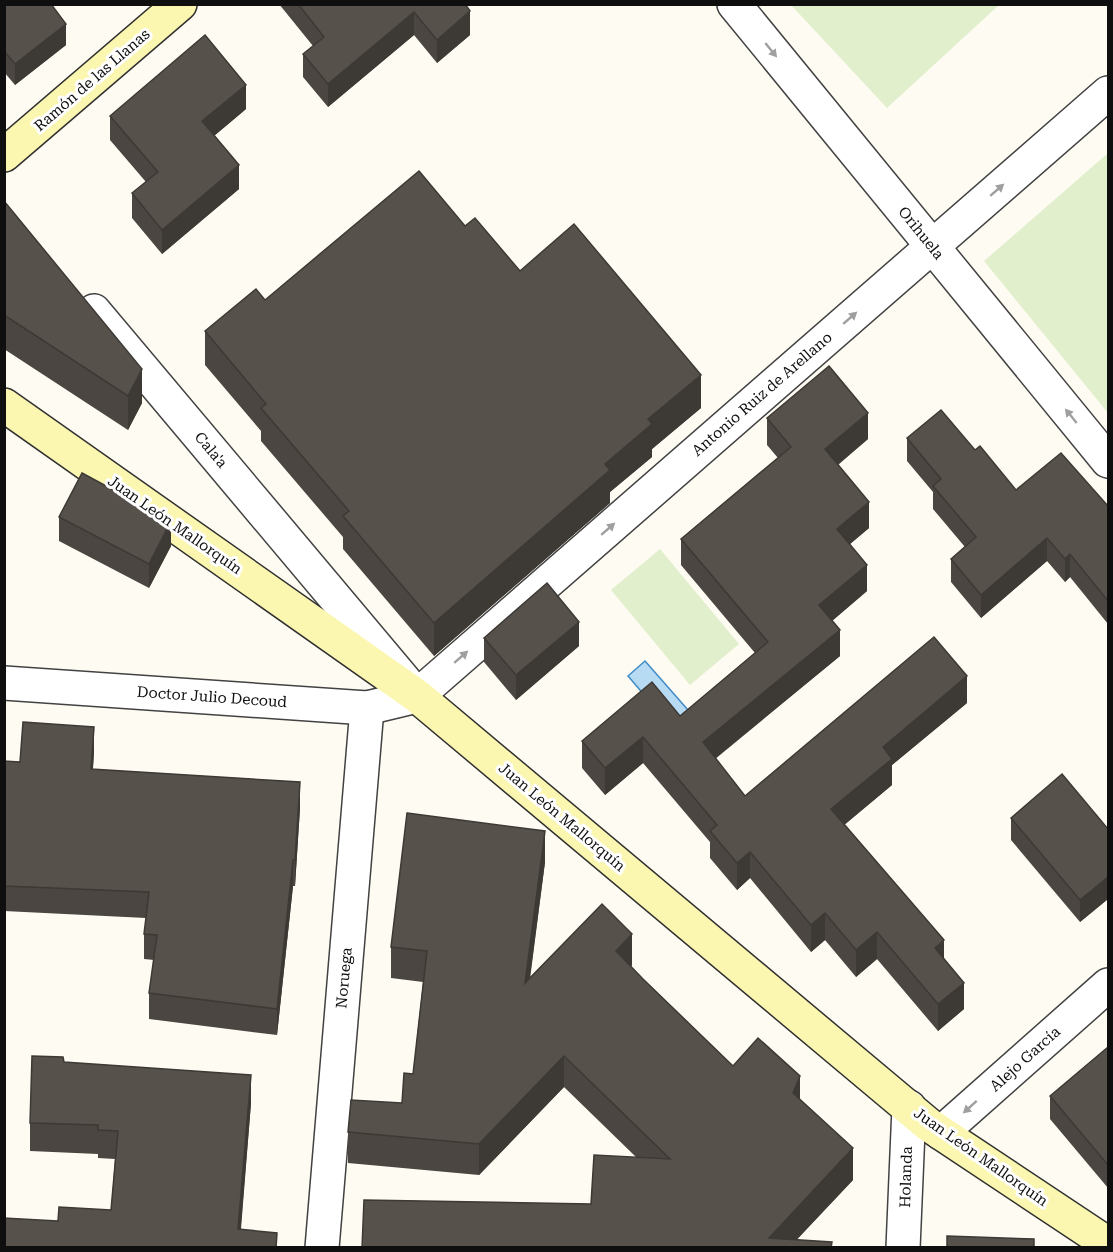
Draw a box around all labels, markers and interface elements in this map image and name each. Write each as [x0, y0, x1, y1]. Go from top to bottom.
street label: Ramón de las Llanas [31, 25, 153, 135]
one-way arrow [764, 42, 777, 58]
one-way arrow [989, 183, 1005, 196]
street label: Orihuela [894, 203, 948, 263]
one-way arrow [842, 311, 857, 324]
street label: Antonio Ruiz de Arellano [688, 328, 836, 460]
one-way arrow [1065, 408, 1078, 424]
street label: Cala'a [191, 428, 231, 472]
street label: Juan León Mallorquín [104, 472, 246, 578]
one-way arrow [600, 523, 615, 536]
one-way arrow [453, 651, 469, 664]
street label: Doctor Julio Decoud [136, 683, 288, 711]
street label: Juan León Mallorquín [495, 759, 629, 875]
street label: Noruega [332, 947, 356, 1009]
street label: Alejo García [986, 1023, 1064, 1095]
one-way arrow [963, 1100, 978, 1113]
street label: Juan León Mallorquín [910, 1104, 1052, 1210]
street label: Holanda [896, 1146, 916, 1208]

